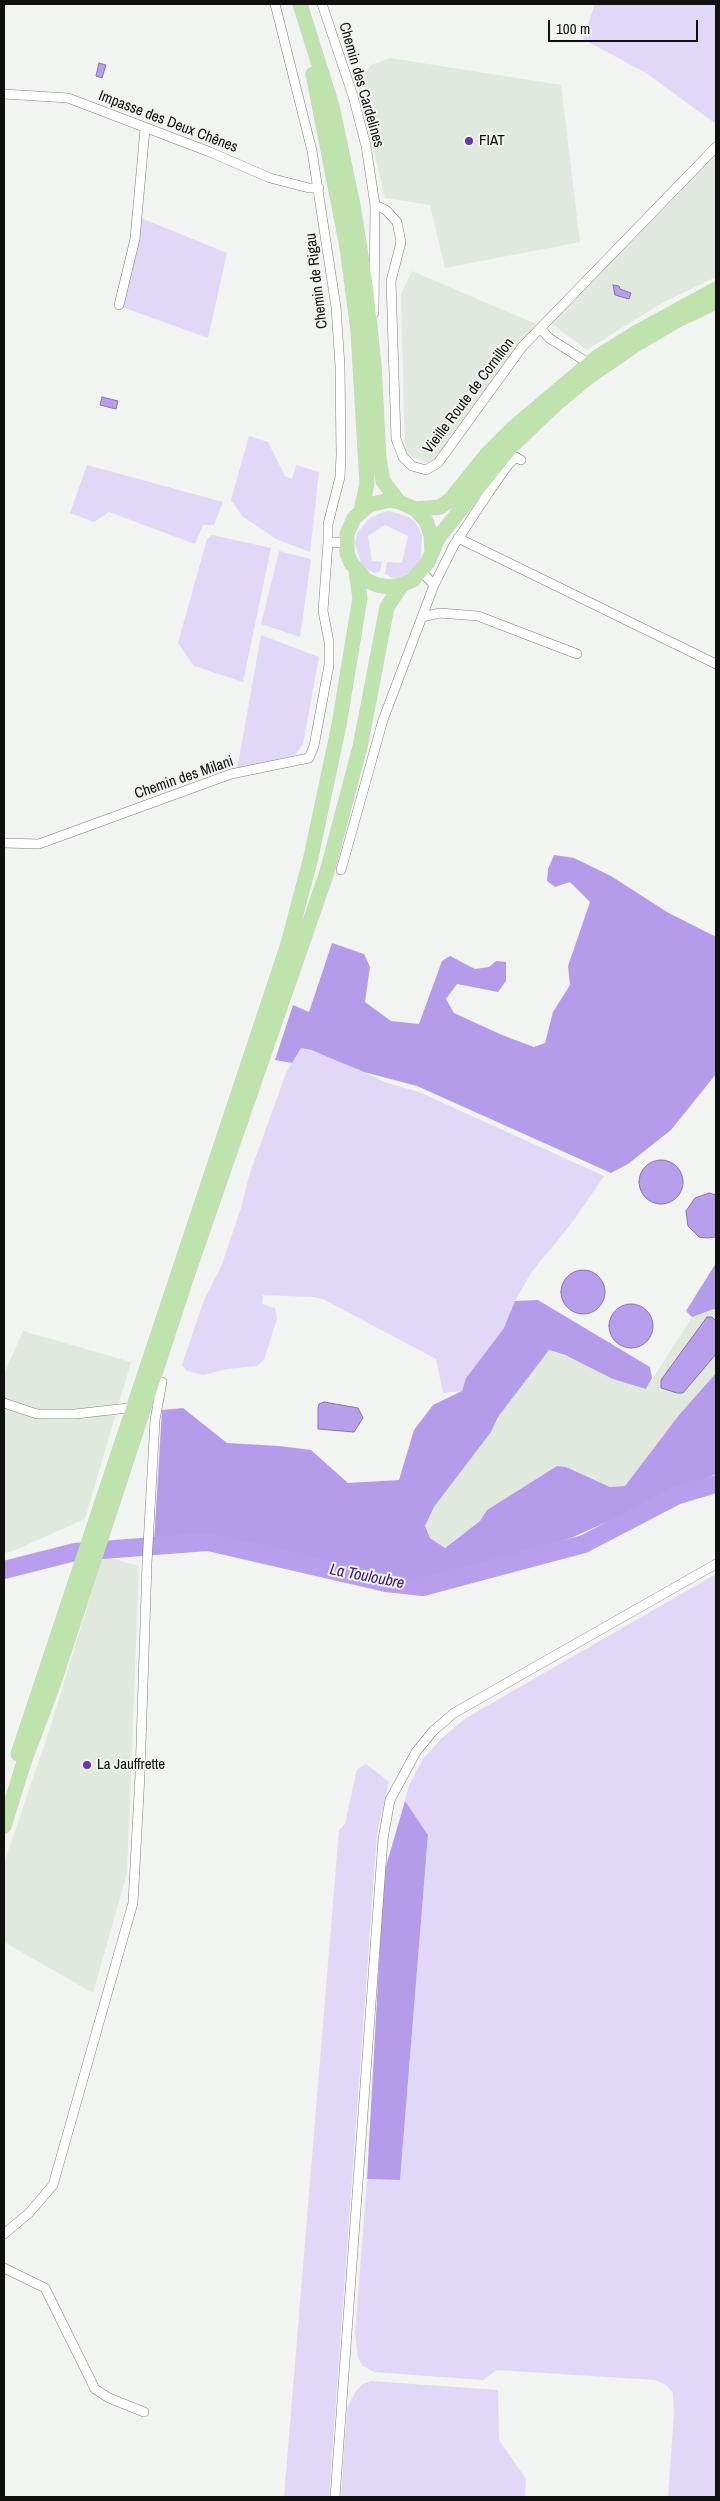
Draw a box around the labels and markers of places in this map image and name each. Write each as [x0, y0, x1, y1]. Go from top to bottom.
place label: FIAT [479, 132, 505, 150]
marker: FIAT [463, 135, 475, 147]
place label: La Jauffrette [97, 1756, 165, 1774]
marker: La Jauffrette [81, 1759, 93, 1771]

